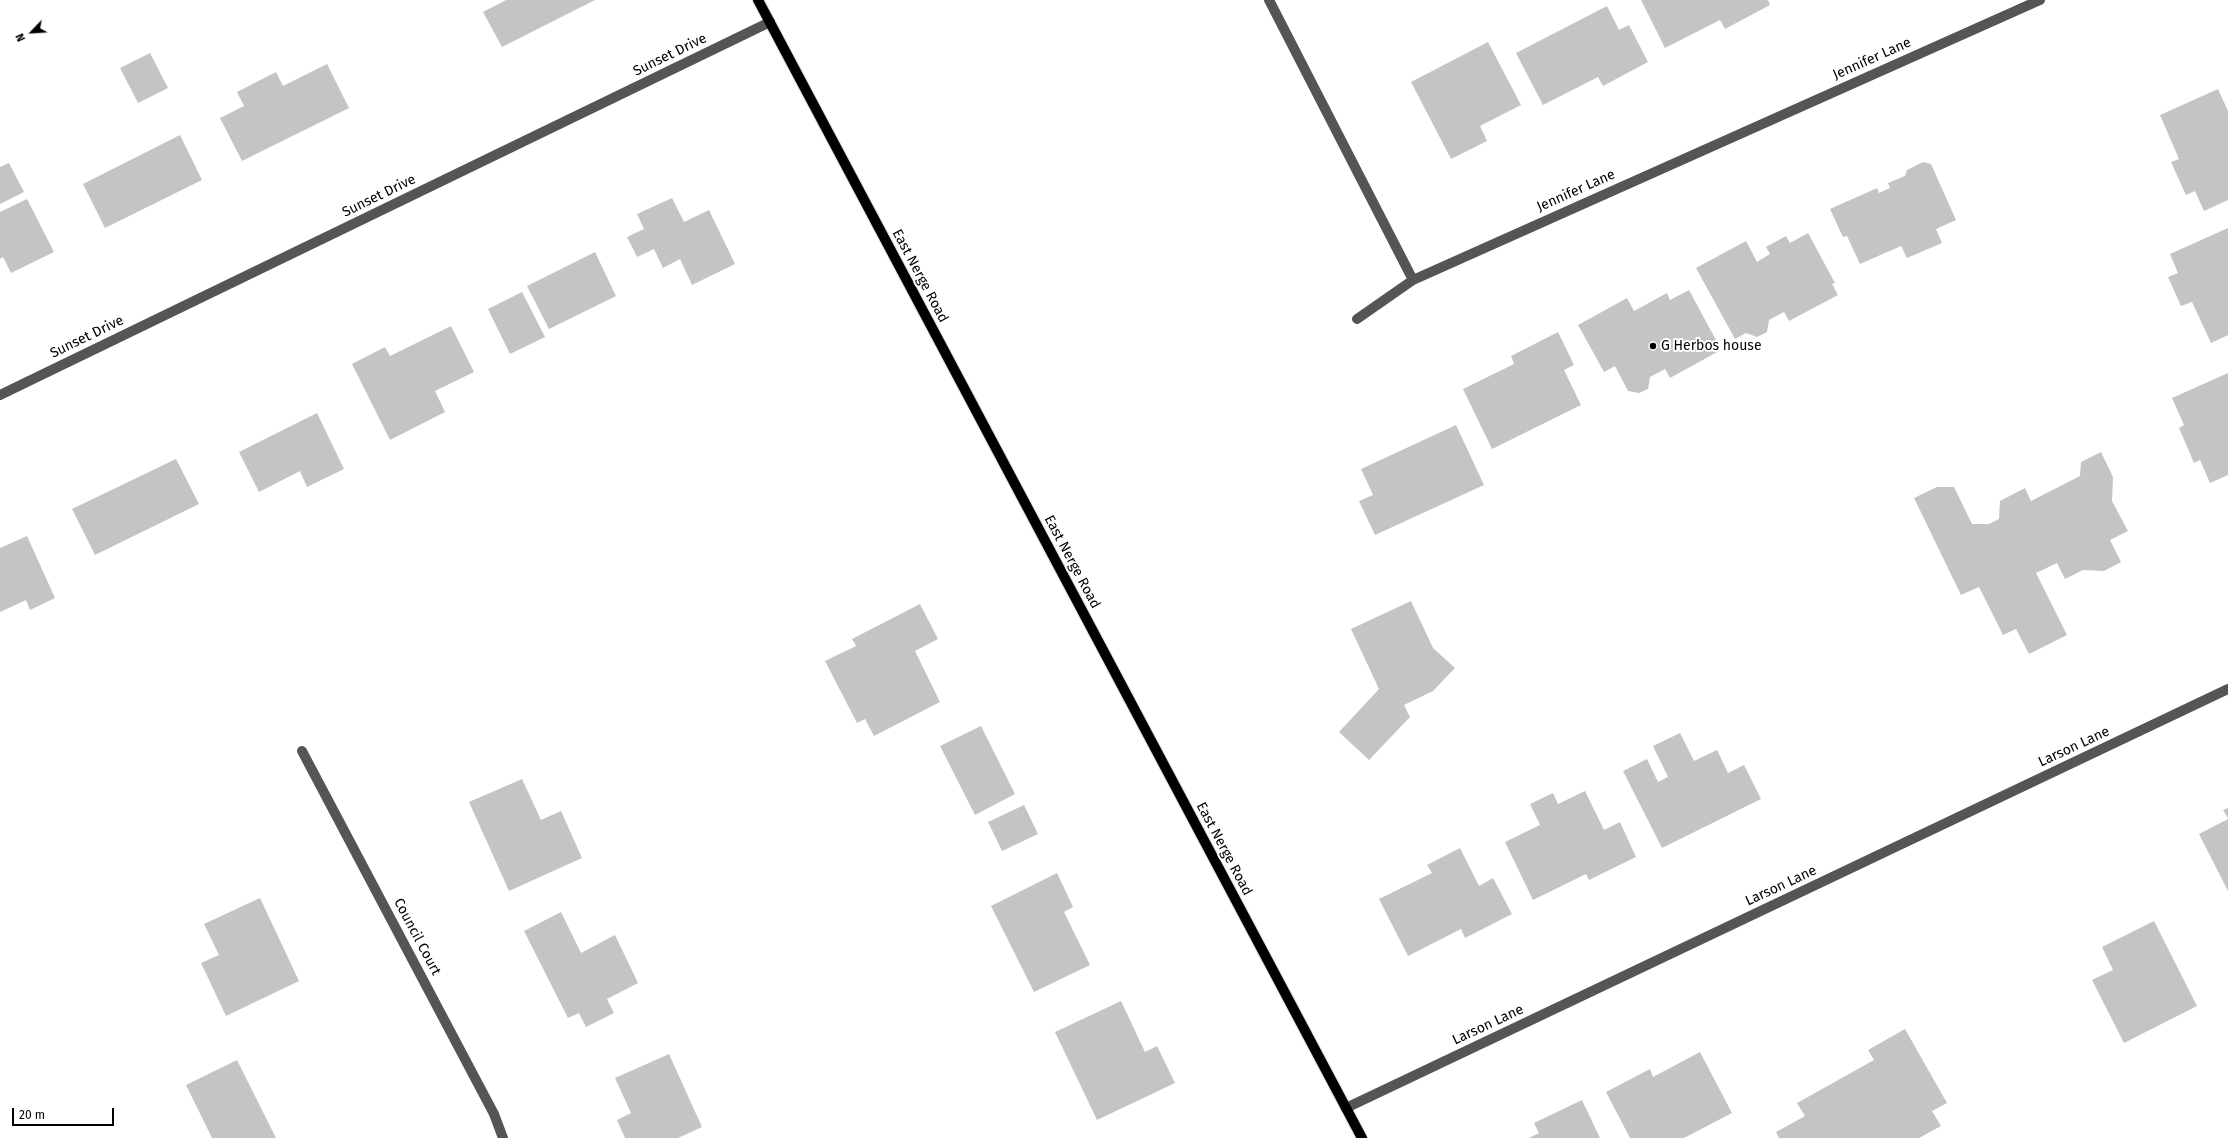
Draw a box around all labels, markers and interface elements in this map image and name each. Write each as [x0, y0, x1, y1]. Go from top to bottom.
north arrow [12, 12, 52, 52]
street label: Sunset Drive [630, 30, 710, 80]
text: N [13, 31, 28, 43]
street label: Jennifer Lane [1830, 34, 1914, 84]
street label: Jennifer Lane [1534, 166, 1618, 216]
street label: Sunset Drive [339, 171, 419, 221]
street label: East Nerge Road [888, 227, 952, 325]
street label: Sunset Drive [47, 312, 127, 362]
place label: G Herbos house [1661, 338, 1762, 354]
marker: G Herbos house [1648, 341, 1658, 351]
street label: East Nerge Road [1040, 513, 1104, 611]
street label: Larson Lane [2036, 723, 2112, 771]
street label: East Nerge Road [1192, 800, 1256, 898]
street label: Larson Lane [1743, 862, 1819, 910]
street label: Council Court [390, 896, 444, 978]
street label: Larson Lane [1450, 1001, 1526, 1049]
scale bar [14, 1100, 116, 1126]
text: 20 m [19, 1108, 45, 1122]

